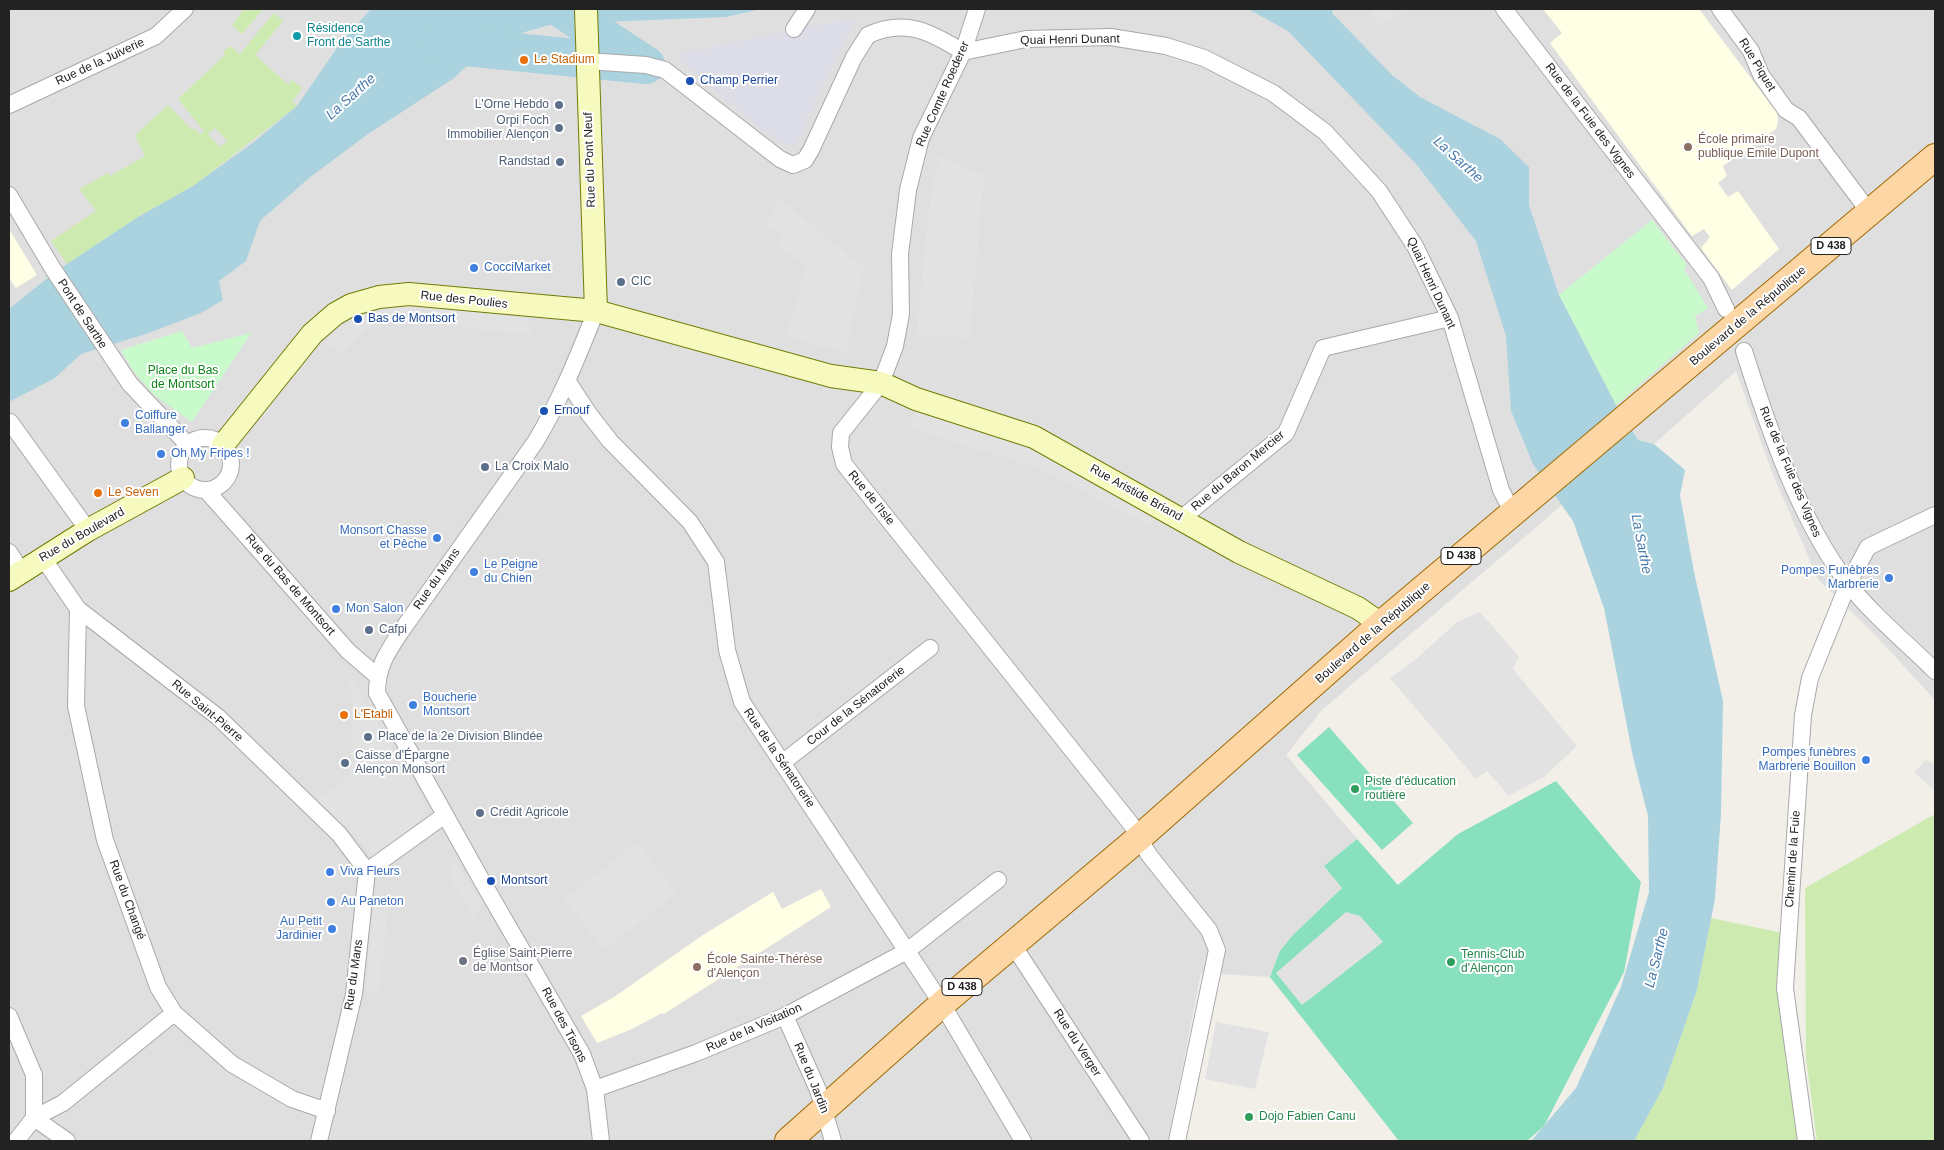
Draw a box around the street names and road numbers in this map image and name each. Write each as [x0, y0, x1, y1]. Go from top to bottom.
street label: Quai Henri Dunant [1020, 32, 1120, 48]
street label: Rue de la Juiverie [53, 35, 147, 89]
street label: Rue Piquet [1736, 36, 1778, 94]
street label: Rue Comte Roederer [913, 39, 973, 149]
street label: Rue de la Fuie des Vignes [1542, 61, 1638, 181]
street label: Rue du Pont Neuf [581, 112, 599, 208]
street label: Quai Henri Dunant [1403, 235, 1459, 331]
road number: D 438 [1811, 238, 1851, 255]
street label: Boulevard de la République [1687, 263, 1809, 369]
street label: Pont de Sarthe [54, 277, 110, 351]
street label: Rue des Poulies [420, 288, 508, 312]
street label: Rue de la Fuie des Vignes [1756, 405, 1824, 539]
street label: Rue du Baron Mercier [1188, 428, 1288, 514]
street label: Rue Aristide Briand [1087, 462, 1185, 524]
street label: Rue de l'Isle [845, 468, 897, 528]
street label: Rue du Boulevard [37, 505, 127, 565]
street label: Rue du Bas de Montsort [242, 531, 338, 639]
street label: Rue du Mans [411, 546, 463, 612]
road number: D 438 [1441, 548, 1481, 564]
street label: Boulevard de la République [1313, 579, 1433, 687]
street label: Cour de la Sénatorerie [804, 663, 908, 749]
street label: Rue Saint-Pierre [168, 677, 246, 745]
street label: Rue de la Sénatorerie [740, 706, 818, 810]
street label: Chemin de la Fuie [1782, 810, 1804, 908]
street label: Rue du Changé [106, 858, 148, 942]
street label: Rue du Mans [342, 939, 366, 1011]
road number: D 438 [942, 979, 982, 996]
street label: Rue des Tisons [538, 985, 590, 1065]
street label: Rue de la Visitation [704, 1000, 804, 1056]
street label: Rue du Verger [1050, 1007, 1104, 1079]
street label: Rue du Jardin [790, 1041, 832, 1115]

